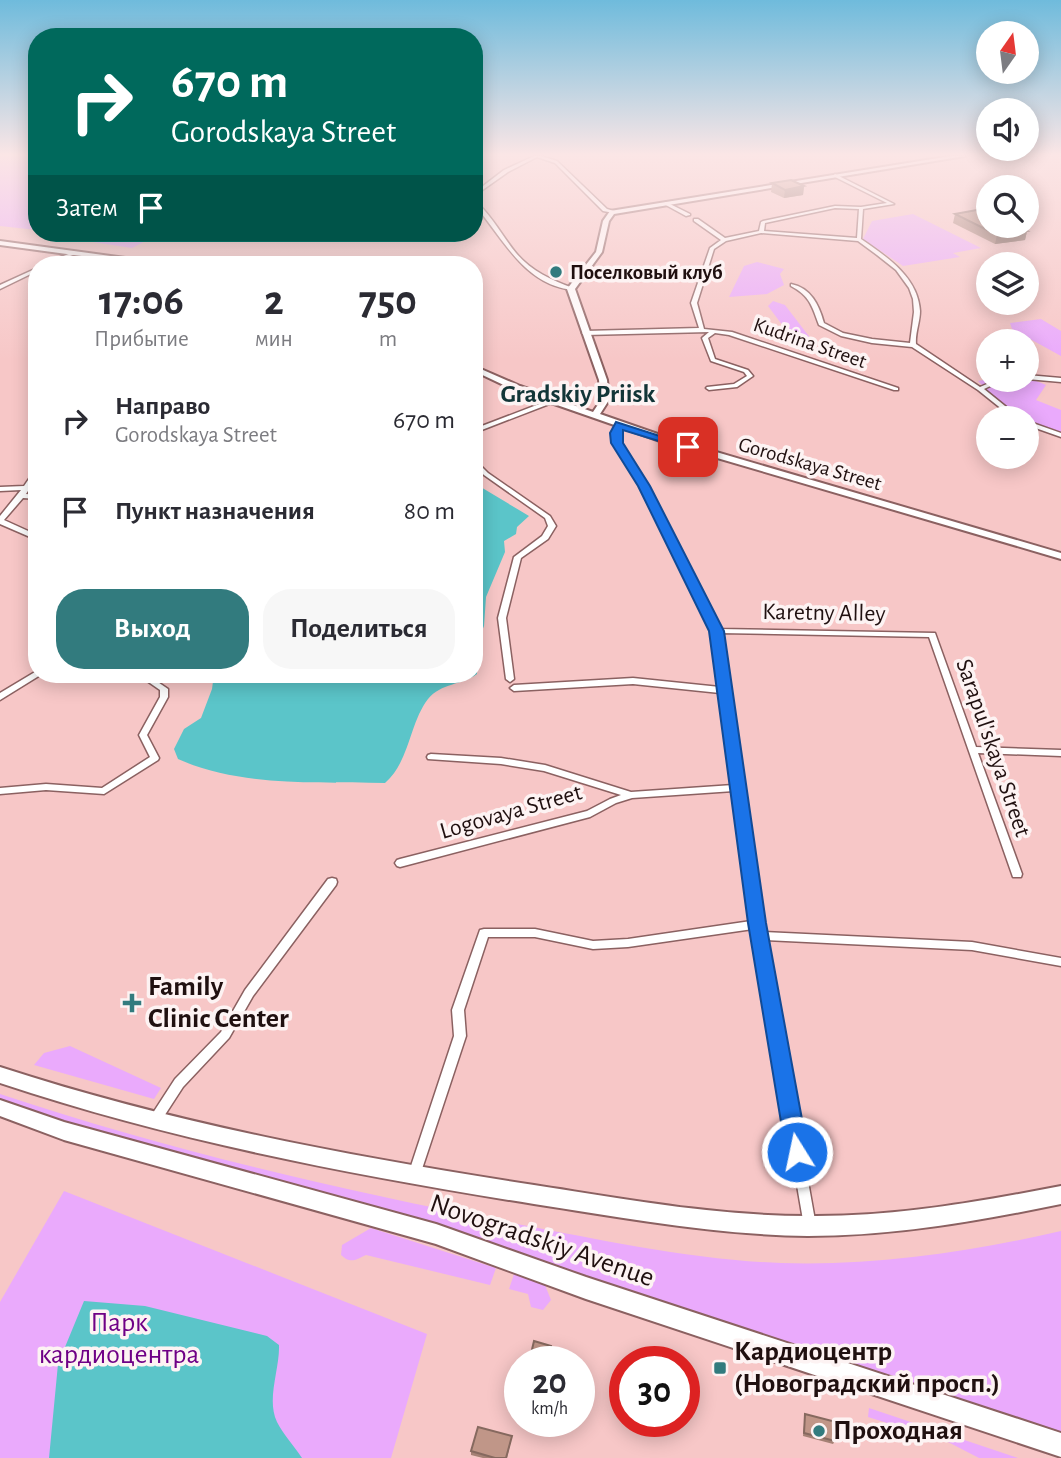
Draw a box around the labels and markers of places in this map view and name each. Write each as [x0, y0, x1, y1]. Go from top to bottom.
place label: Поселковый клуб [570, 262, 723, 283]
marker: Поселковый клуб [548, 264, 564, 280]
pin [658, 417, 718, 477]
place label: Family Clinic Center [148, 973, 289, 1033]
marker: Family Clinic Center [122, 993, 142, 1013]
place label: Кардиоцентр (Новоградский просп.) [734, 1338, 1000, 1398]
marker: Кардиоцентр (Новоградский просп.) [712, 1360, 728, 1376]
place label: Проходная [833, 1417, 963, 1445]
marker: Проходная [811, 1423, 827, 1439]

